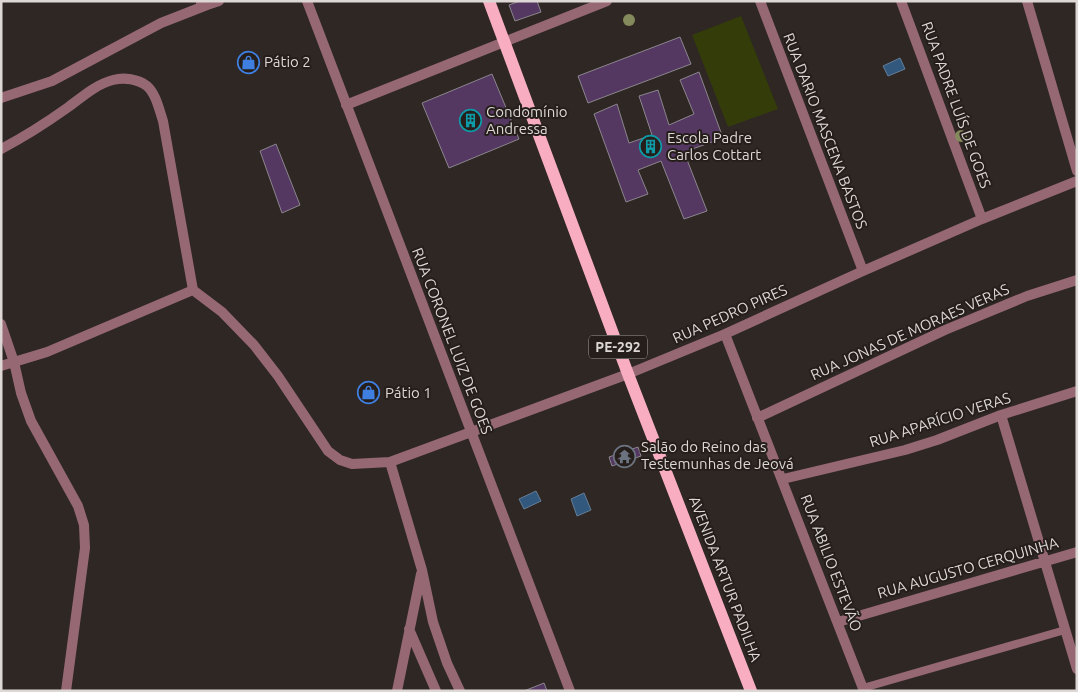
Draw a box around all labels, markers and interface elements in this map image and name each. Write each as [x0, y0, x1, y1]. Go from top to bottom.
street label: RUA PADRE LUÍS DE GOES [918, 19, 995, 190]
street label: RUA DARIO MASCENA BASTOS [780, 30, 871, 231]
shop icon: Pátio 2 [236, 50, 260, 74]
place label: Pátio 2 [264, 53, 311, 70]
place label: Condomínio Andressa [486, 103, 568, 137]
building icon: Condomínio Andressa [458, 109, 482, 133]
place label: Escola Padre Carlos Cottart [667, 129, 761, 163]
building icon: Escola Padre Carlos Cottart [639, 135, 663, 159]
street label: RUA CORONEL LUIZ DE GOES [409, 245, 496, 437]
street label: RUA JONAS DE MORAES VERAS [808, 280, 1012, 383]
street label: RUA PEDRO PIRES [670, 281, 790, 346]
road number: PE-292 [589, 336, 647, 358]
shop icon: Pátio 1 [357, 381, 381, 405]
place label: Pátio 1 [385, 384, 432, 401]
street label: RUA APARÍCIO VERAS [867, 389, 1013, 450]
place label: Salão do Reino das Testemunhas de Jeová [641, 438, 794, 472]
temple icon: Salão do Reino das Testemunhas de Jeová [613, 444, 637, 468]
street label: RUA ABILIO ESTEVÃO [797, 492, 865, 634]
street label: AVENIDA ARTUR PADILHA [686, 494, 765, 664]
street label: RUA AUGUSTO CERQUINHA [875, 533, 1061, 602]

